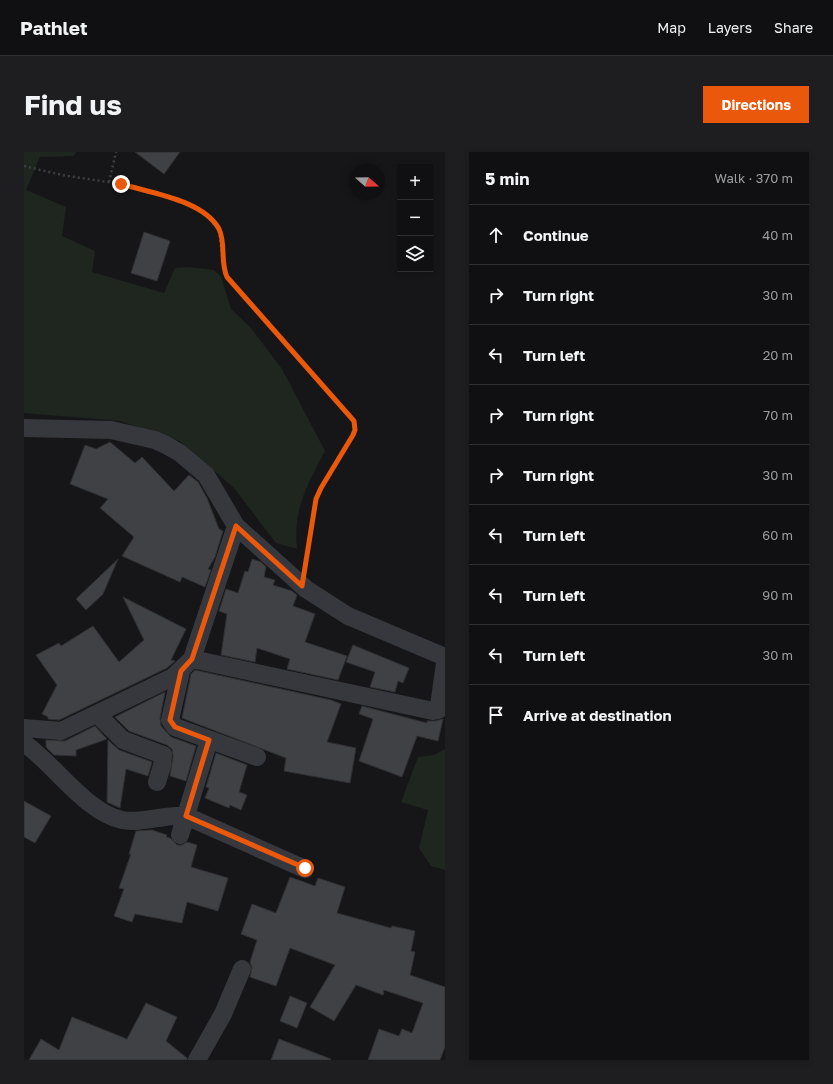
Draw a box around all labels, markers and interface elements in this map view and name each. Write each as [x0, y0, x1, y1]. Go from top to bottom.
text: Pathlet [20, 16, 88, 39]
text: Map [657, 19, 686, 36]
text: Layers [708, 19, 752, 36]
text: Share [774, 19, 813, 36]
button: Directions [703, 86, 809, 123]
text: Find us [24, 88, 122, 121]
north arrow [349, 164, 385, 200]
map controls [397, 164, 433, 272]
button: + [397, 164, 433, 200]
text: 5 min [485, 168, 529, 189]
text: Walk · 370 m [714, 170, 793, 186]
route end [112, 175, 130, 193]
button: − [397, 200, 433, 236]
icon: ahead [485, 224, 507, 246]
text: Continue [523, 226, 589, 244]
text: 40 m [762, 227, 793, 243]
button: layers [397, 236, 433, 272]
icon: right [485, 284, 507, 306]
text: Turn right [523, 286, 594, 304]
text: 30 m [763, 287, 793, 303]
icon: left [485, 344, 507, 366]
text: Turn left [523, 346, 585, 364]
text: 20 m [763, 347, 793, 363]
icon: right [485, 404, 507, 426]
text: Turn right [523, 406, 594, 424]
text: 70 m [763, 407, 793, 423]
icon: right [485, 464, 507, 486]
text: Turn right [523, 466, 594, 484]
text: 30 m [763, 467, 793, 483]
icon: left [485, 524, 507, 546]
text: Turn left [523, 526, 585, 544]
text: 60 m [762, 527, 793, 543]
icon: left [485, 584, 507, 606]
text: Turn left [523, 586, 585, 604]
text: 90 m [762, 587, 793, 603]
icon: left [485, 644, 507, 666]
text: Turn left [523, 646, 585, 664]
text: 30 m [763, 647, 793, 663]
icon: arrive [485, 704, 507, 726]
text: Arrive at destination [523, 706, 672, 724]
route start [296, 859, 314, 877]

